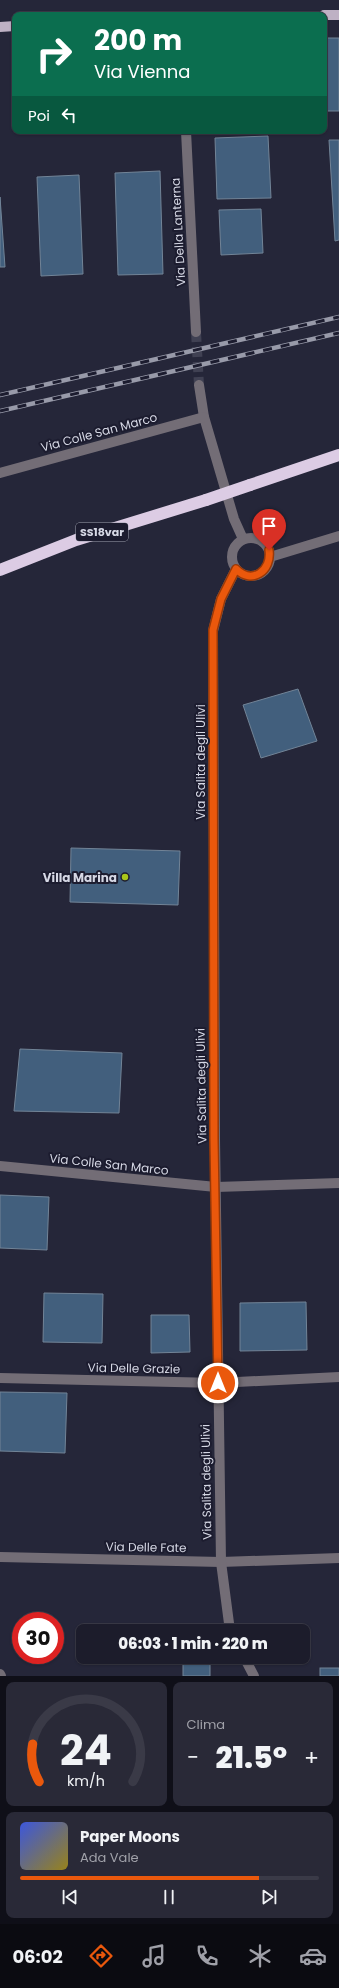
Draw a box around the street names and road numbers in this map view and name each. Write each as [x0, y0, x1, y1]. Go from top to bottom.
street label: Via Della Lanterna [167, 177, 189, 287]
street label: Via Colle San Marco [39, 408, 159, 456]
road number: SS18var [76, 523, 128, 541]
street label: Via Salita degli Ulivi [192, 704, 209, 820]
street label: Via Salita degli Ulivi [191, 1028, 211, 1144]
street label: Via Colle San Marco [49, 1149, 170, 1179]
street label: Via Delle Grazie [88, 1359, 180, 1377]
street label: Via Salita degli Ulivi [196, 1424, 216, 1540]
street label: Via Delle Fate [105, 1538, 187, 1556]

